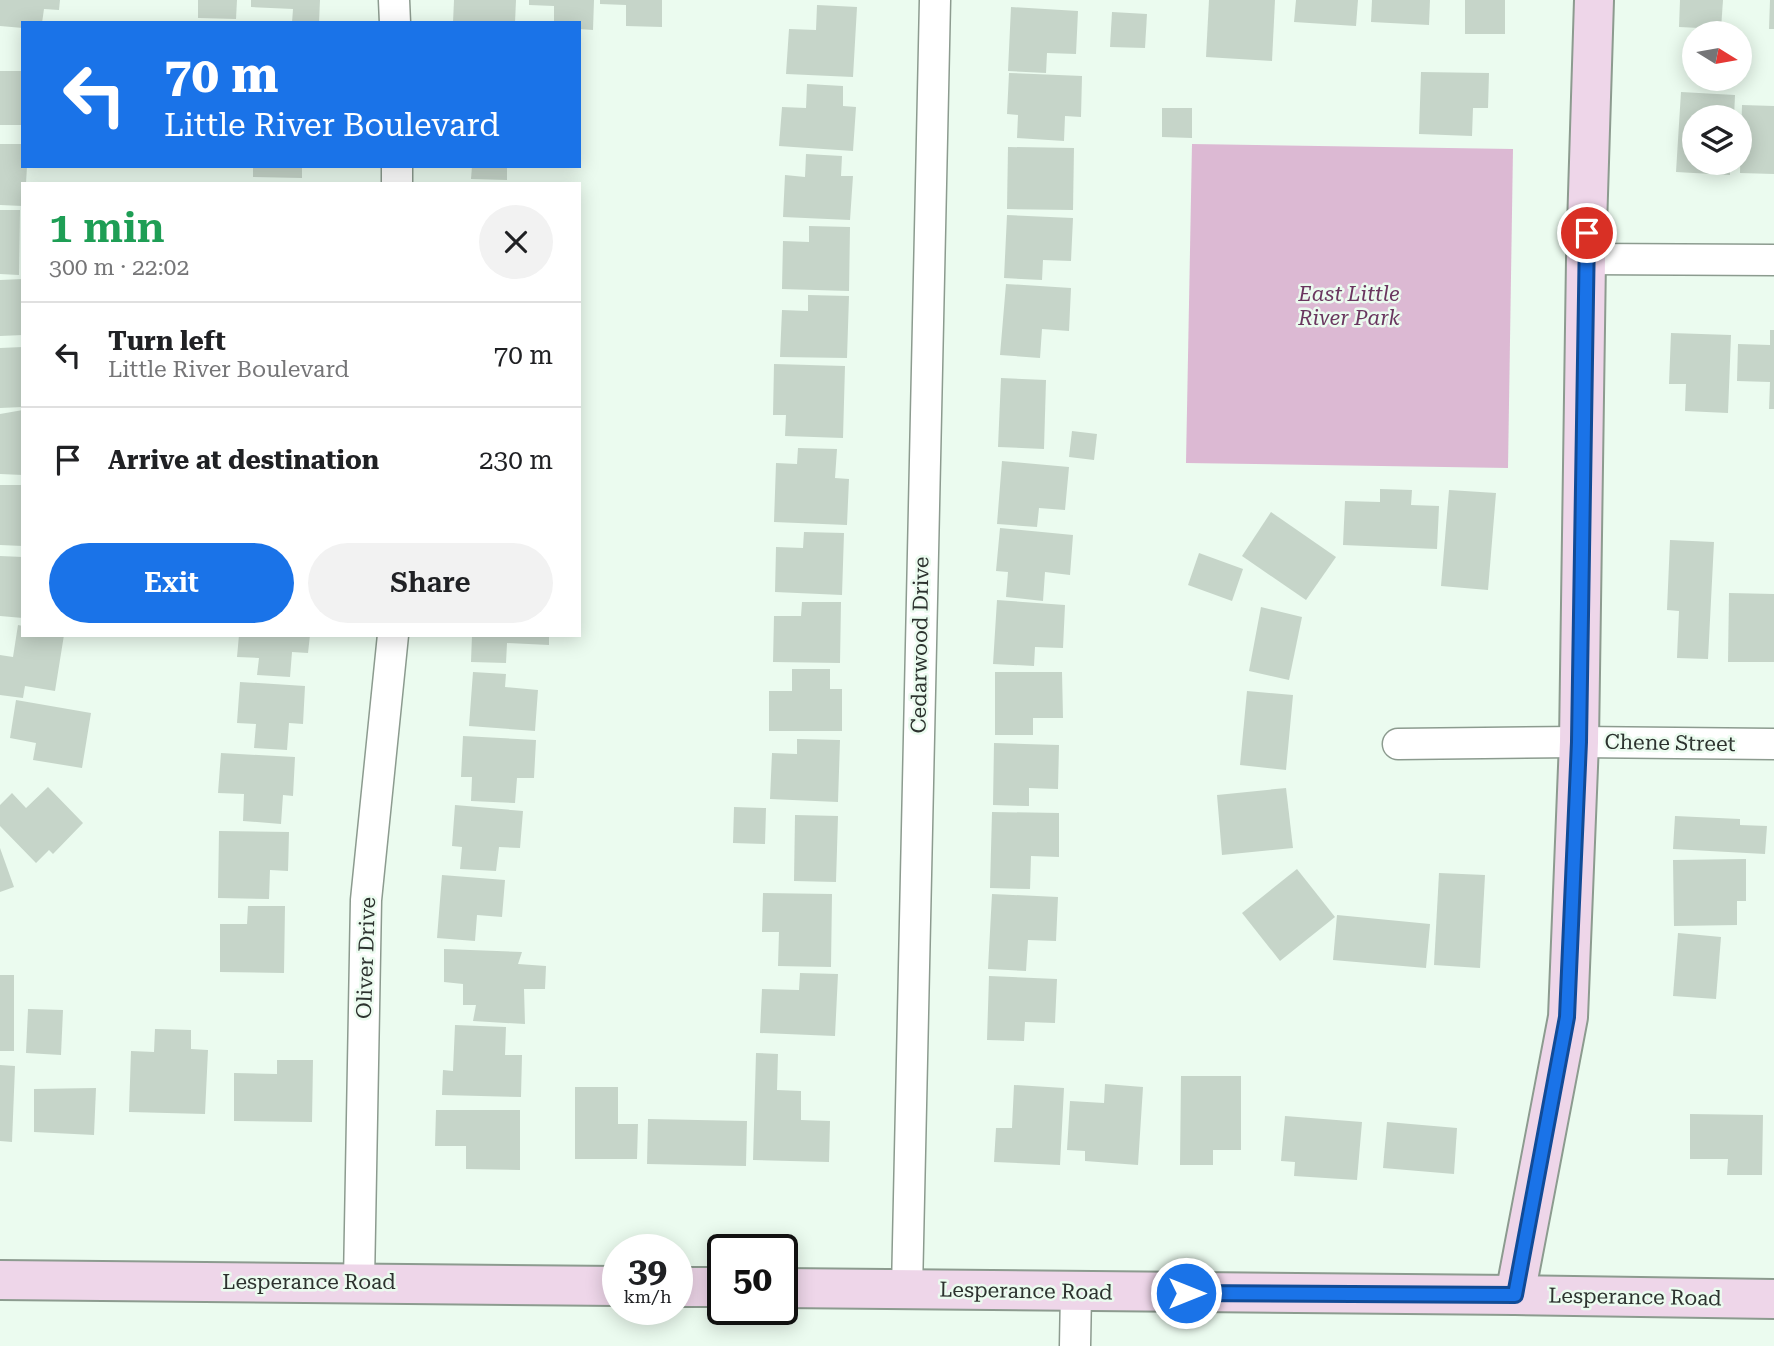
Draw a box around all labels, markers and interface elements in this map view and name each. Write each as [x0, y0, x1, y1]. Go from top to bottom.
north arrow [1682, 21, 1752, 91]
map controls [1682, 21, 1752, 175]
text: 70 m [164, 47, 279, 104]
icon: left [49, 49, 140, 140]
button: layers [1682, 105, 1752, 175]
text: Little River Boulevard [164, 106, 500, 144]
text: 1 min [49, 203, 165, 252]
pin [1557, 203, 1617, 263]
button: close [479, 205, 553, 279]
icon: arrive [1568, 214, 1606, 252]
text: 300 m · 22:02 [49, 254, 189, 281]
park label: East Little River Park [1297, 282, 1400, 330]
text: Turn left [108, 326, 226, 356]
icon: left [49, 336, 87, 374]
text: 70 m [494, 340, 553, 370]
text: Little River Boulevard [108, 356, 349, 383]
icon: arrive [49, 441, 87, 479]
text: Arrive at destination [108, 445, 379, 475]
text: 230 m [479, 445, 553, 475]
button: Exit [49, 543, 294, 623]
button: Share [308, 543, 553, 623]
street label: Cedarwood Drive [906, 556, 934, 734]
street label: Chene Street [1604, 730, 1736, 756]
street label: Oliver Drive [352, 897, 380, 1019]
speed limit sign: 50 [707, 1234, 798, 1325]
text: 39 [628, 1250, 667, 1291]
position arrow [1149, 1256, 1223, 1330]
street label: Lesperance Road [222, 1270, 396, 1294]
street label: Lesperance Road [939, 1277, 1113, 1305]
street label: Lesperance Road [1548, 1283, 1722, 1311]
text: km/h [623, 1286, 672, 1307]

